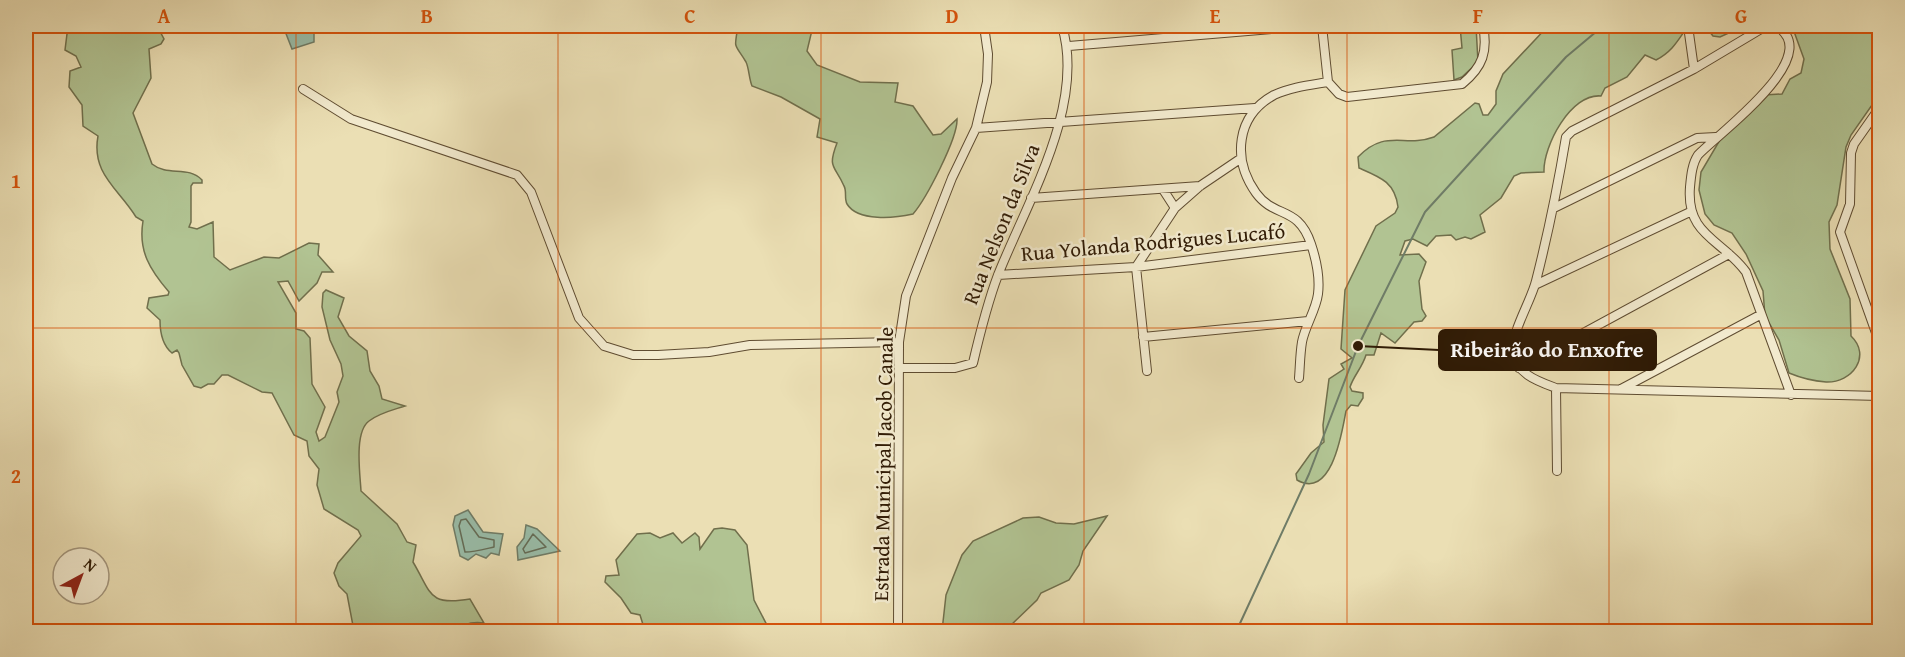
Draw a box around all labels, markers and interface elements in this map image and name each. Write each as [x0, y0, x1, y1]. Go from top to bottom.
text: A [158, 1, 171, 30]
text: B [421, 1, 433, 30]
text: C [684, 1, 696, 30]
text: D [945, 1, 959, 30]
text: E [1210, 1, 1221, 30]
text: F [1473, 1, 1483, 30]
text: G [1735, 1, 1747, 30]
street label: Rua Nelson da Silva [955, 139, 1047, 309]
text: 1 [11, 166, 21, 195]
street label: Rua Yolanda Rodrigues Lucafó [1020, 215, 1286, 269]
street label: Estrada Municipal Jacob Canale [865, 326, 901, 602]
callout: Ribeirão do Enxofre [1439, 330, 1656, 370]
text: Ribeirão do Enxofre [1450, 333, 1644, 365]
text: 2 [11, 461, 21, 490]
north arrow [51, 546, 111, 606]
text: N [79, 552, 103, 577]

